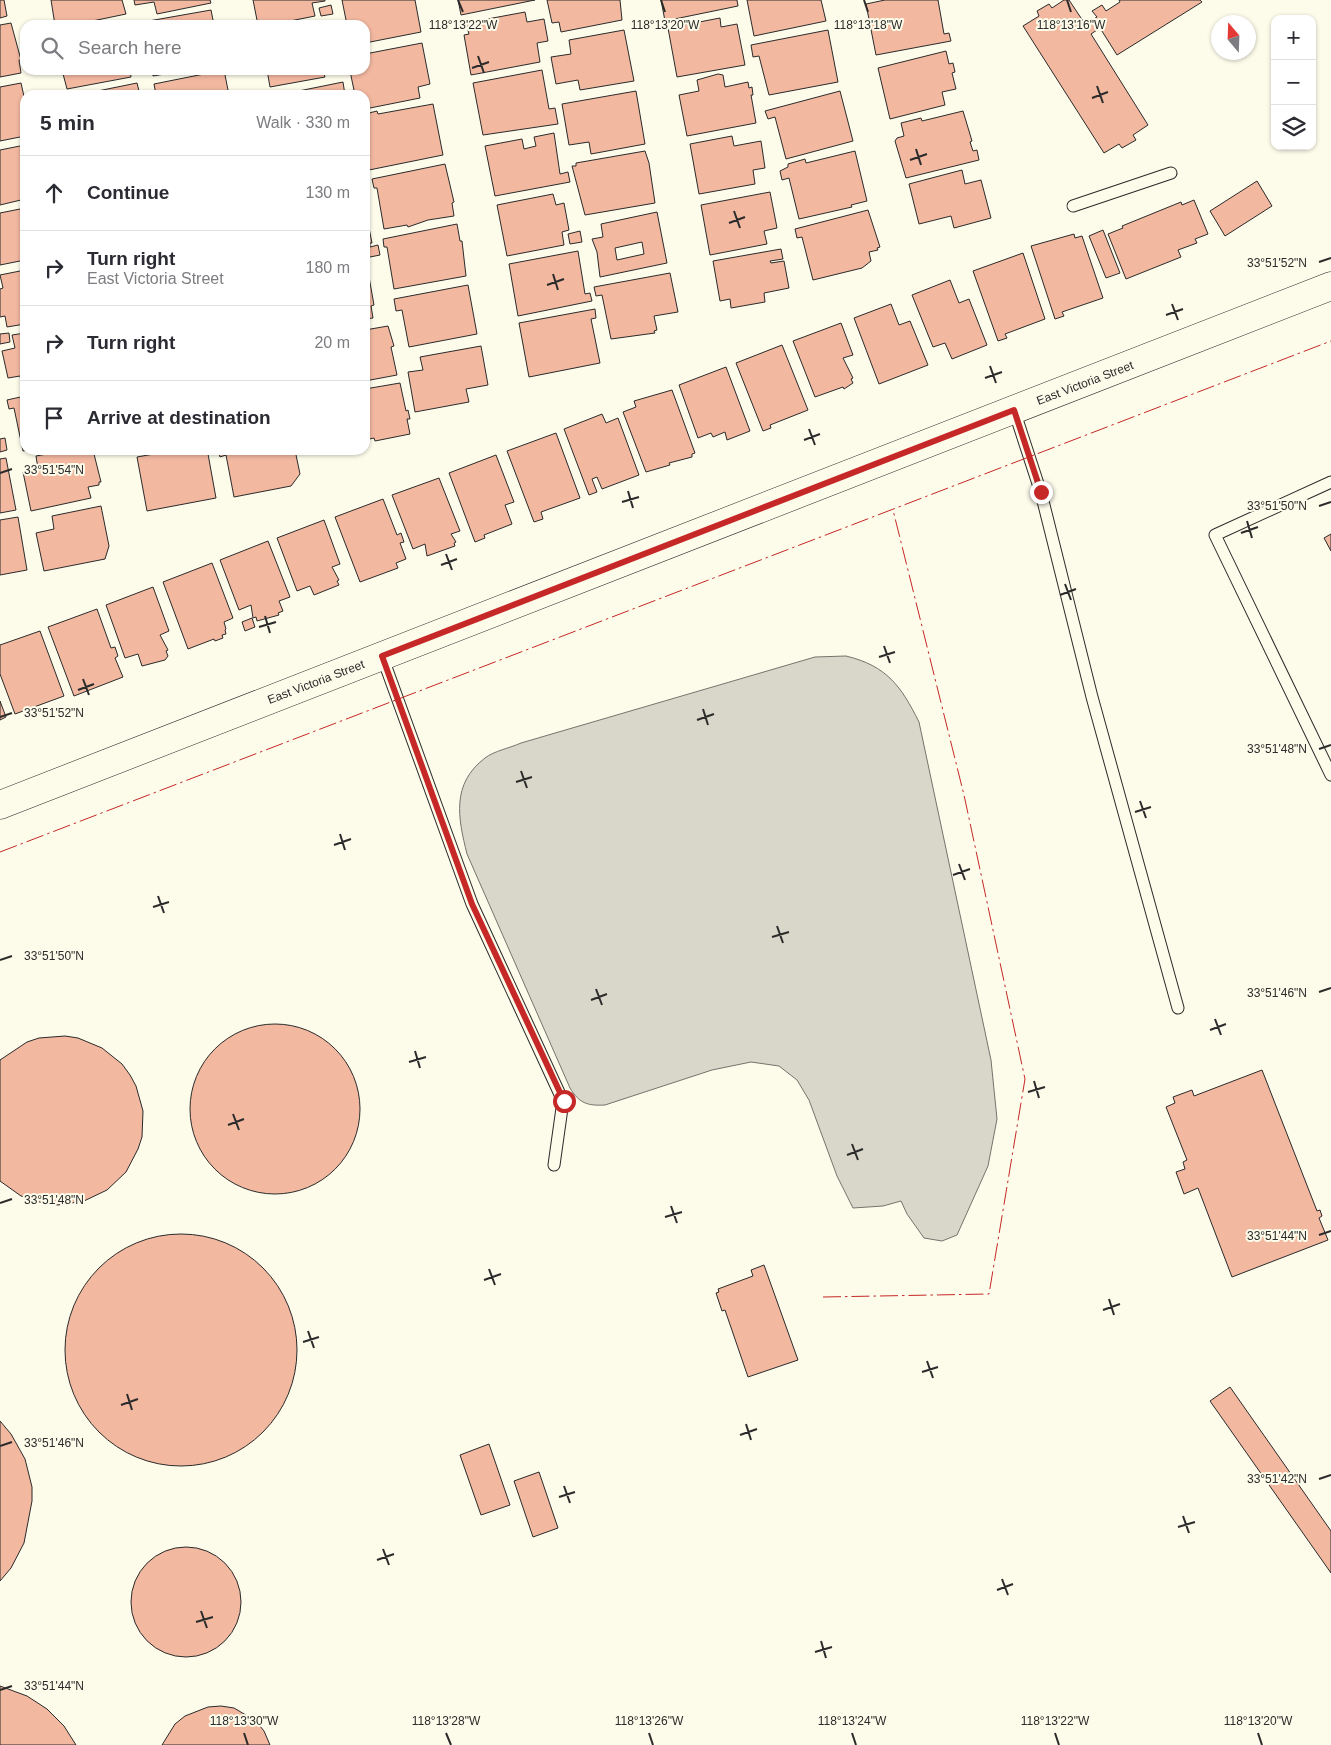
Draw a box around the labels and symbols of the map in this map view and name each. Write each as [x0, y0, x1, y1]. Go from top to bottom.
north arrow [1211, 15, 1256, 60]
text: 118°13'22"W [429, 18, 498, 32]
text: 118°13'20"W [631, 18, 700, 32]
text: 118°13'18"W [834, 18, 903, 32]
text: 118°13'16"W [1037, 18, 1106, 32]
text: 33°51'52"N [1247, 256, 1307, 270]
street label: East Victoria Street [1035, 358, 1136, 408]
text: 33°51'54"N [24, 463, 84, 477]
route end [1030, 481, 1053, 504]
text: 33°51'50"N [1247, 499, 1307, 513]
street label: East Victoria Street [266, 657, 367, 707]
text: 33°51'52"N [24, 706, 84, 720]
text: 33°51'48"N [1247, 742, 1307, 756]
text: 33°51'50"N [24, 949, 84, 963]
text: 33°51'46"N [1247, 986, 1307, 1000]
route start [553, 1090, 576, 1113]
text: 33°51'48"N [24, 1193, 84, 1207]
text: 33°51'44"N [1247, 1229, 1307, 1243]
text: 33°51'46"N [24, 1436, 84, 1450]
text: 33°51'42"N [1247, 1472, 1307, 1486]
text: 33°51'44"N [24, 1679, 84, 1693]
text: 118°13'30"W [210, 1714, 279, 1728]
text: 118°13'28"W [412, 1714, 481, 1728]
text: 118°13'26"W [615, 1714, 684, 1728]
text: 118°13'24"W [818, 1714, 887, 1728]
text: 118°13'22"W [1021, 1714, 1090, 1728]
text: 118°13'20"W [1224, 1714, 1293, 1728]

